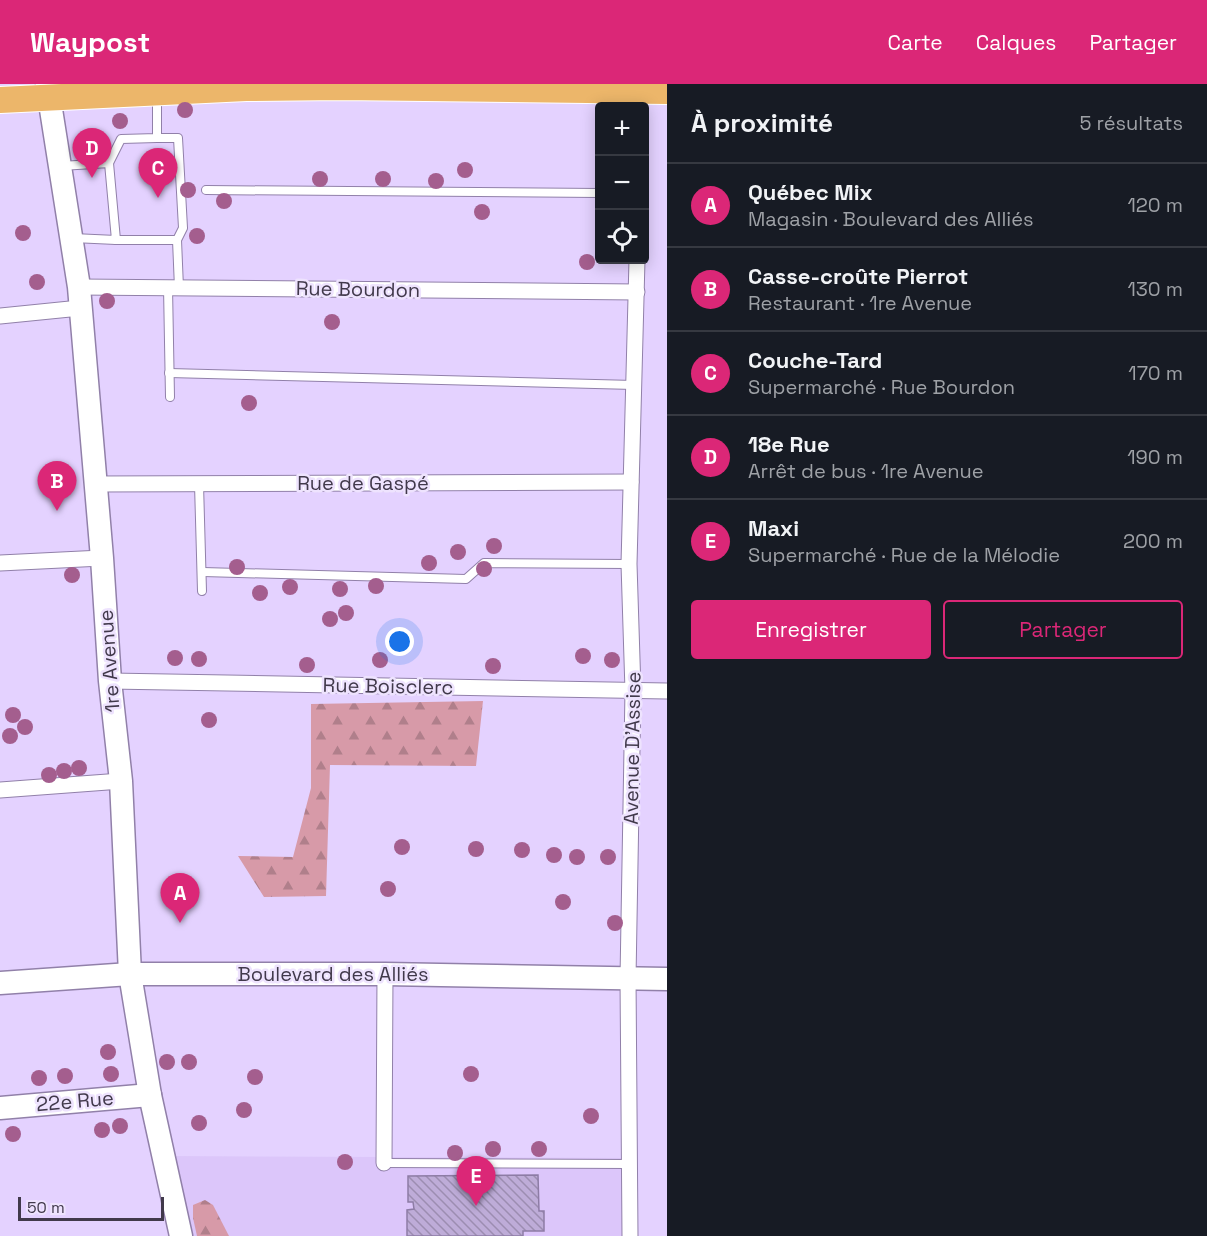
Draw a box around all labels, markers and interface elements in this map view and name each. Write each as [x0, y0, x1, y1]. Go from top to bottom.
text: Waypost [30, 24, 150, 60]
text: Carte [888, 29, 943, 56]
text: Calques [976, 29, 1056, 56]
text: Partager [1089, 29, 1177, 56]
map controls [595, 102, 649, 264]
button: + [595, 102, 649, 156]
text: À proximité [691, 106, 833, 140]
text: 5 résultats [1079, 110, 1183, 136]
pin: D [72, 128, 112, 178]
pin: C [138, 148, 178, 198]
button: − [595, 156, 649, 210]
text: Québec Mix [748, 178, 873, 206]
text: A [704, 192, 717, 218]
text: 120 m [1127, 192, 1183, 218]
text: Magasin · Boulevard des Alliés [748, 206, 1034, 232]
button: locate [595, 210, 649, 264]
text: Casse-croûte Pierrot [748, 262, 968, 290]
street label: Rue Bourdon [296, 275, 420, 303]
text: B [704, 276, 717, 302]
text: 130 m [1127, 276, 1183, 302]
text: Restaurant · 1re Avenue [748, 290, 972, 316]
text: Couche-Tard [748, 346, 882, 374]
text: C [704, 360, 717, 386]
text: 170 m [1128, 360, 1183, 386]
text: Supermarché · Rue Bourdon [748, 374, 1015, 400]
text: 18e Rue [748, 430, 830, 458]
text: D [704, 444, 717, 470]
text: 190 m [1127, 444, 1183, 470]
text: Arrêt de bus · 1re Avenue [748, 458, 984, 484]
pin: B [38, 462, 76, 511]
street label: Rue de Gaspé [297, 470, 429, 496]
text: Maxi [748, 514, 799, 542]
text: E [705, 528, 716, 554]
text: 200 m [1123, 528, 1183, 554]
text: Supermarché · Rue de la Mélodie [748, 542, 1060, 568]
button: Enregistrer [691, 600, 931, 659]
button: Partager [943, 600, 1183, 659]
street label: 1re Avenue [92, 609, 126, 713]
your location [385, 627, 414, 656]
street label: Avenue D'Assise [618, 671, 646, 825]
street label: Rue Boisclerc [322, 672, 454, 700]
pin: A [160, 874, 200, 923]
street label: Boulevard des Alliés [237, 961, 429, 987]
street label: 22e Rue [35, 1085, 115, 1117]
pin: E [456, 1156, 496, 1206]
scale bar [18, 1194, 164, 1222]
text: 50 m [27, 1197, 65, 1218]

